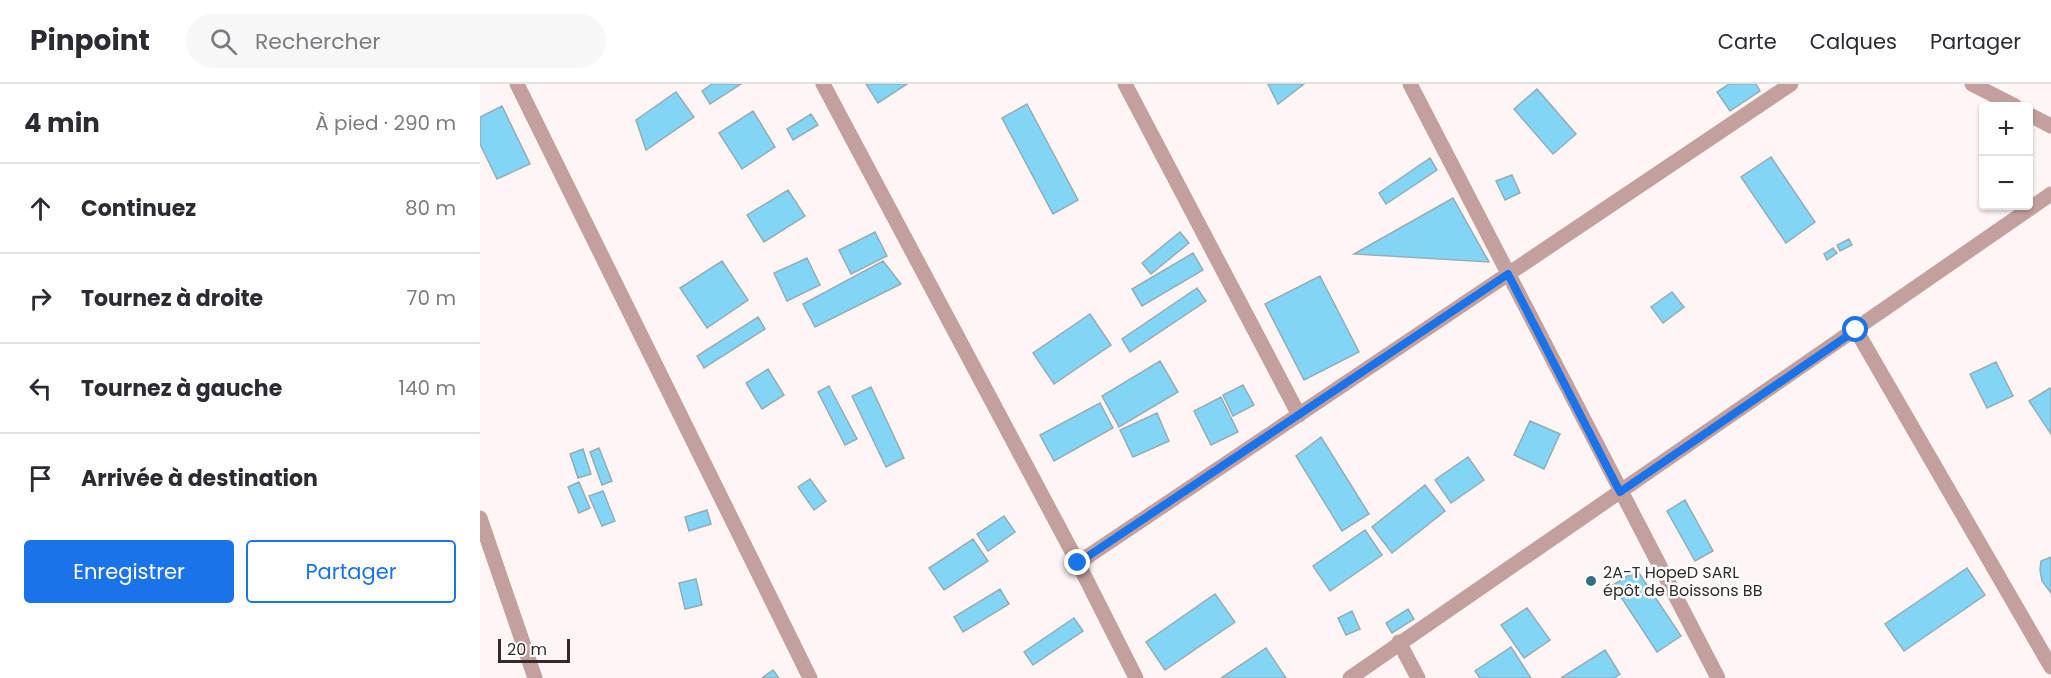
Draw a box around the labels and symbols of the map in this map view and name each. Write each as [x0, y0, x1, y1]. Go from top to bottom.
route start [1842, 316, 1868, 342]
route end [1064, 549, 1090, 575]
place label: 2A-T HopeD SARL épôt de Boissons BB [1603, 561, 1763, 602]
marker: 2A-T HopeD SARL épôt de Boissons BB [1584, 574, 1598, 588]
scale bar [498, 636, 570, 664]

